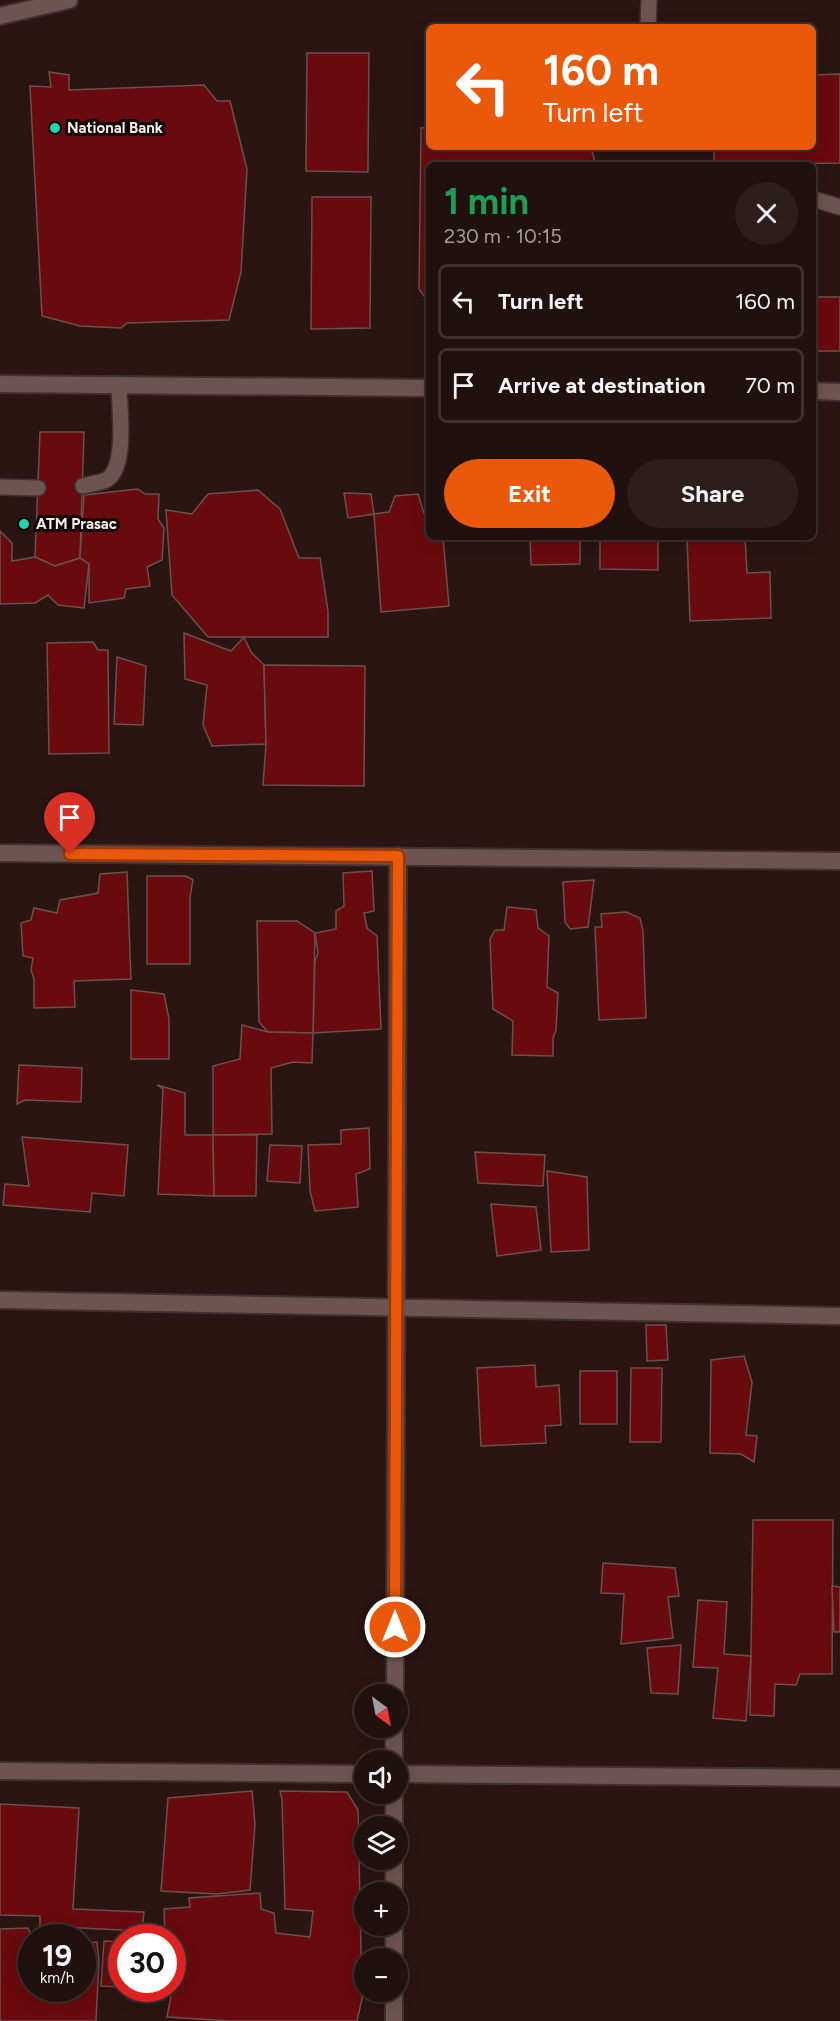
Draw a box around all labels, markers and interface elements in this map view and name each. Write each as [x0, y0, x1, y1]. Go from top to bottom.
text: 160 m [543, 45, 659, 96]
icon: left [444, 48, 522, 126]
text: Turn left [543, 96, 643, 129]
place label: National Bank [67, 119, 163, 137]
marker: National Bank [48, 121, 62, 135]
text: 1 min [444, 180, 529, 223]
button: close [735, 182, 798, 245]
text: 230 m · 10:15 [444, 224, 562, 248]
icon: left [447, 285, 480, 318]
text: Turn left [498, 288, 584, 315]
text: 160 m [735, 288, 795, 315]
icon: arrive [447, 369, 480, 402]
text: Arrive at destination [498, 372, 706, 399]
text: 70 m [745, 372, 795, 399]
button: Exit [444, 459, 615, 528]
button: Share [627, 459, 798, 528]
place label: ATM Prasac [36, 515, 117, 533]
marker: ATM Prasac [17, 517, 31, 531]
pin [44, 792, 95, 854]
icon: arrive [53, 801, 86, 834]
position arrow [363, 1595, 427, 1659]
north arrow [354, 1684, 408, 1738]
map controls [354, 1684, 408, 2002]
button: sound [354, 1750, 408, 1804]
button: layers [354, 1816, 408, 1870]
button: + [354, 1882, 408, 1936]
speed limit sign: 30 [108, 1924, 186, 2002]
text: 19 [42, 1937, 72, 1974]
button: − [354, 1948, 408, 2002]
text: km/h [40, 1969, 74, 1987]

